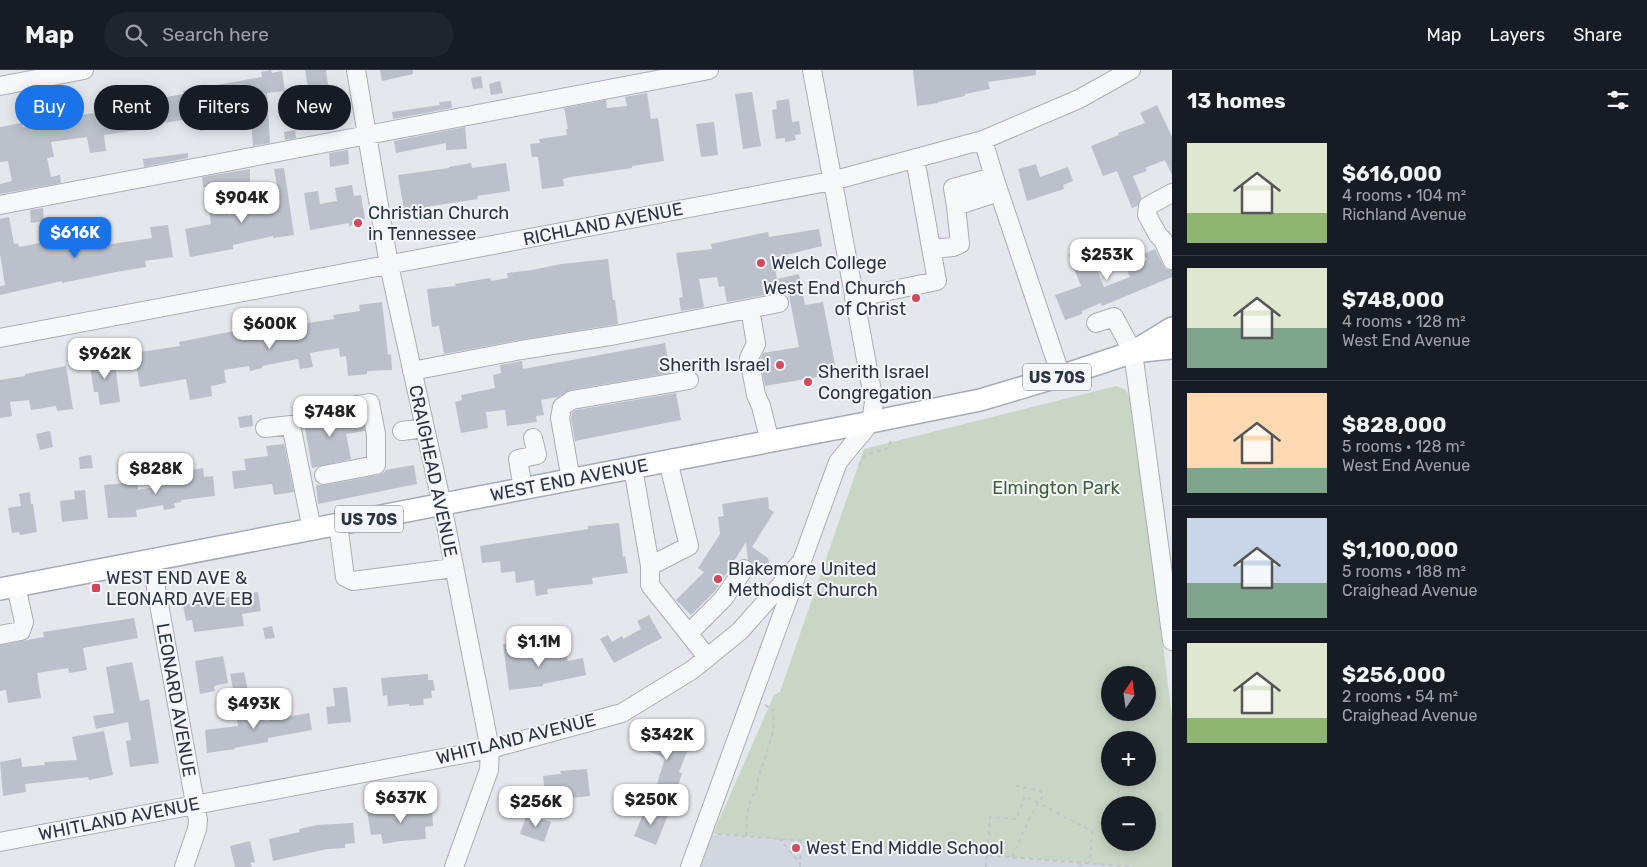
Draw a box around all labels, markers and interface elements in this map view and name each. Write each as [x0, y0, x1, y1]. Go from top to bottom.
search box [104, 12, 454, 57]
text: Map [25, 21, 74, 49]
icon: search [122, 21, 150, 49]
text: Search here [162, 23, 269, 46]
text: Map [1427, 24, 1462, 46]
text: Layers [1490, 24, 1545, 46]
text: Share [1573, 24, 1622, 46]
chip: Buy [15, 85, 84, 130]
chip: Rent [94, 85, 169, 130]
chip: Filters [179, 85, 268, 130]
chip: New [278, 85, 351, 130]
icon: filters [1604, 86, 1632, 114]
text: 13 homes [1187, 88, 1286, 113]
text: $616,000 [1342, 161, 1442, 186]
icon: home [1227, 163, 1287, 223]
pin: $904K [207, 182, 277, 224]
text: 4 rooms · 104 m² [1342, 186, 1466, 205]
text: $904K [215, 188, 269, 207]
street label: RICHLAND AVENUE [521, 198, 685, 250]
place label: Christian Church in Tennessee [368, 202, 509, 245]
text: Richland Avenue [1342, 205, 1466, 224]
pin: $616K [40, 216, 110, 259]
marker: Christian Church in Tennessee [352, 217, 364, 229]
text: $616K [50, 223, 100, 242]
pin: $253K [1072, 238, 1142, 281]
text: $253K [1081, 245, 1133, 264]
place label: Welch College [771, 252, 887, 274]
marker: Welch College [755, 257, 767, 269]
place label: West End Church of Christ [763, 277, 906, 320]
text: $748,000 [1342, 287, 1444, 312]
icon: home [1227, 288, 1287, 348]
marker: West End Church of Christ [910, 292, 922, 304]
pin: $600K [235, 308, 305, 350]
text: 4 rooms · 128 m² [1342, 312, 1466, 331]
text: $600K [243, 314, 297, 333]
text: West End Avenue [1342, 331, 1470, 350]
pin: $962K [70, 338, 140, 380]
text: $962K [79, 344, 131, 363]
place label: Sherith Israel [659, 354, 770, 376]
marker: Sherith Israel [774, 359, 786, 371]
place label: Sherith Israel Congregation [818, 361, 932, 404]
road number: US 70S [1023, 364, 1091, 390]
marker: Sherith Israel Congregation [802, 376, 814, 388]
street label: CRAIGHEAD AVENUE [404, 383, 462, 559]
pin: $748K [295, 396, 365, 438]
text: $748K [304, 402, 356, 421]
text: $828,000 [1342, 412, 1447, 437]
icon: home [1227, 413, 1287, 473]
text: 5 rooms · 128 m² [1342, 437, 1465, 456]
pin: $828K [121, 452, 191, 495]
street label: WEST END AVENUE [488, 454, 650, 506]
text: West End Avenue [1342, 456, 1470, 475]
text: $828K [129, 459, 183, 478]
park label: Elmington Park [992, 477, 1120, 499]
road number: US 70S [335, 506, 403, 532]
text: $1,100,000 [1342, 537, 1458, 562]
icon: home [1227, 538, 1287, 598]
place label: Blakemore United Methodist Church [728, 558, 878, 601]
text: 5 rooms · 188 m² [1342, 562, 1466, 581]
place label: WEST END AVE & LEONARD AVE EB [106, 567, 253, 610]
marker: Blakemore United Methodist Church [712, 573, 724, 585]
text: Craighead Avenue [1342, 581, 1477, 600]
marker: WEST END AVE & LEONARD AVE EB [90, 582, 102, 594]
street label: LEONARD AVENUE [152, 621, 200, 779]
pin: $1.1M [504, 626, 574, 668]
text: $1.1M [517, 632, 561, 651]
text: $256,000 [1342, 662, 1445, 687]
icon: home [1227, 663, 1287, 723]
north arrow [1101, 666, 1156, 721]
map controls [1101, 666, 1156, 851]
text: 2 rooms · 54 m² [1342, 687, 1458, 706]
pin: $493K [219, 688, 289, 730]
text: $493K [228, 694, 280, 713]
text: Craighead Avenue [1342, 706, 1477, 725]
street label: WHITLAND AVENUE [434, 709, 598, 769]
pin: $342K [632, 718, 702, 761]
text: $342K [640, 725, 694, 744]
button: + [1101, 731, 1156, 786]
pin: $637K [366, 782, 436, 824]
pin: $250K [616, 784, 686, 826]
pin: $256K [501, 786, 571, 828]
text: $637K [375, 788, 427, 807]
text: $250K [625, 790, 677, 809]
text: $256K [510, 792, 562, 811]
street label: WHITLAND AVENUE [37, 793, 201, 845]
button: − [1101, 796, 1156, 851]
place label: West End Middle School [806, 837, 1004, 859]
marker: West End Middle School [790, 842, 802, 854]

